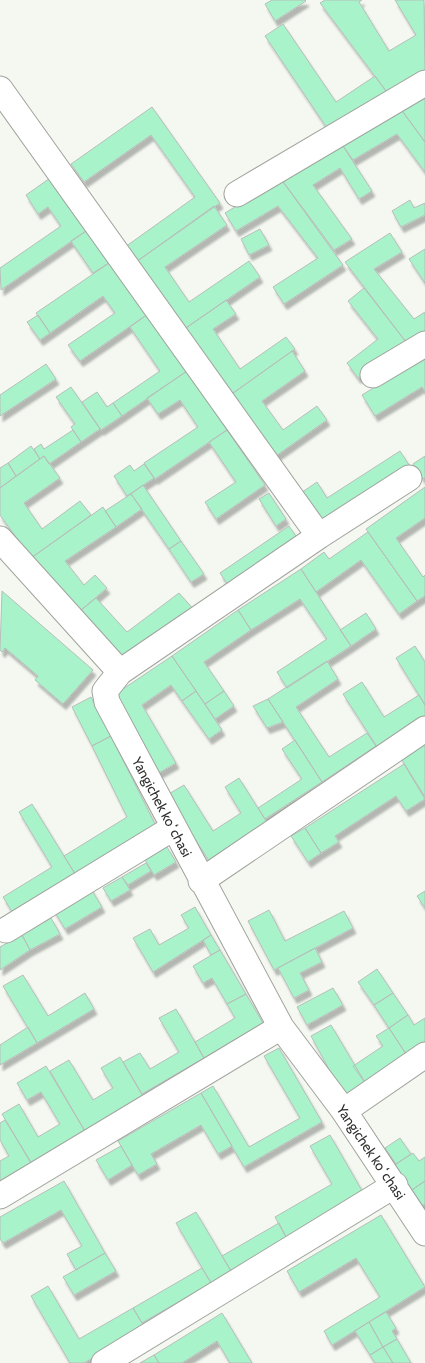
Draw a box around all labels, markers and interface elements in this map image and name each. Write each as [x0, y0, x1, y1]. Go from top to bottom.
street label: Yangichek koʻchasi [128, 753, 196, 860]
street label: Yangichek koʻchasi [332, 1100, 409, 1203]

